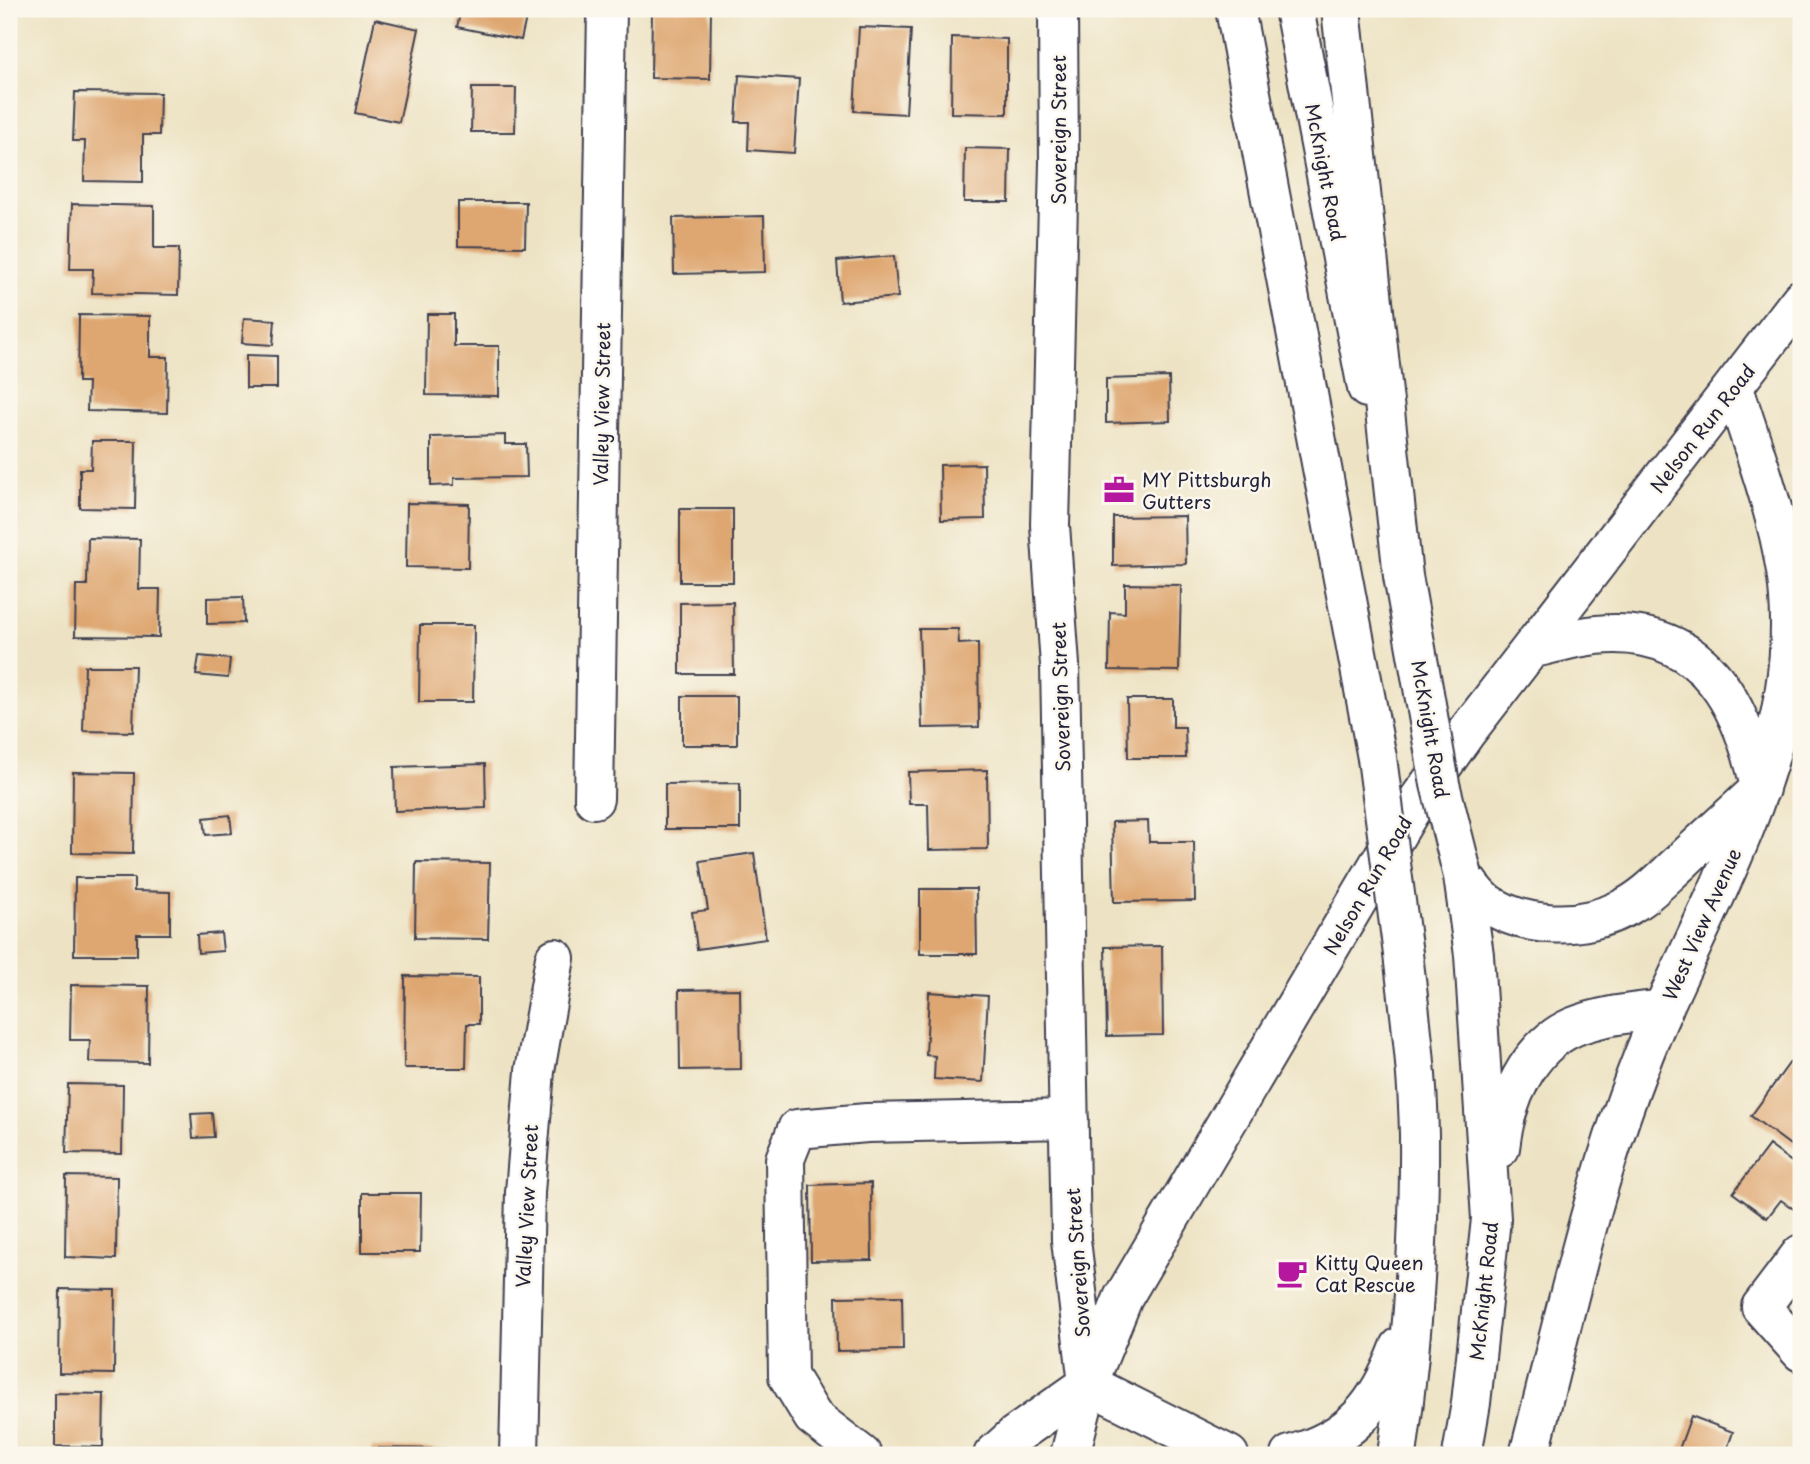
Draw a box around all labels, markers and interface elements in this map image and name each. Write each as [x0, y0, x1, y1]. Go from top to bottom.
street label: Sovereign Street [1044, 55, 1072, 205]
street label: McKnight Road [1299, 101, 1353, 243]
street label: Valley View Street [586, 322, 616, 486]
street label: Nelson Run Road [1643, 358, 1761, 498]
place label: MY Pittsburgh Gutters [1142, 465, 1272, 515]
office icon: MY Pittsburgh Gutters [1102, 473, 1136, 507]
street label: Sovereign Street [1043, 621, 1077, 772]
street label: McKnight Road [1405, 658, 1457, 800]
street label: Nelson Run Road [1316, 810, 1418, 960]
street label: West View Avenue [1655, 843, 1747, 1005]
street label: Valley View Street [508, 1123, 544, 1288]
street label: Sovereign Street [1058, 1187, 1096, 1339]
street label: McKnight Road [1462, 1220, 1504, 1362]
place label: Kitty Queen Cat Rescue [1315, 1248, 1424, 1298]
cafe icon: Kitty Queen Cat Rescue [1275, 1256, 1309, 1290]

